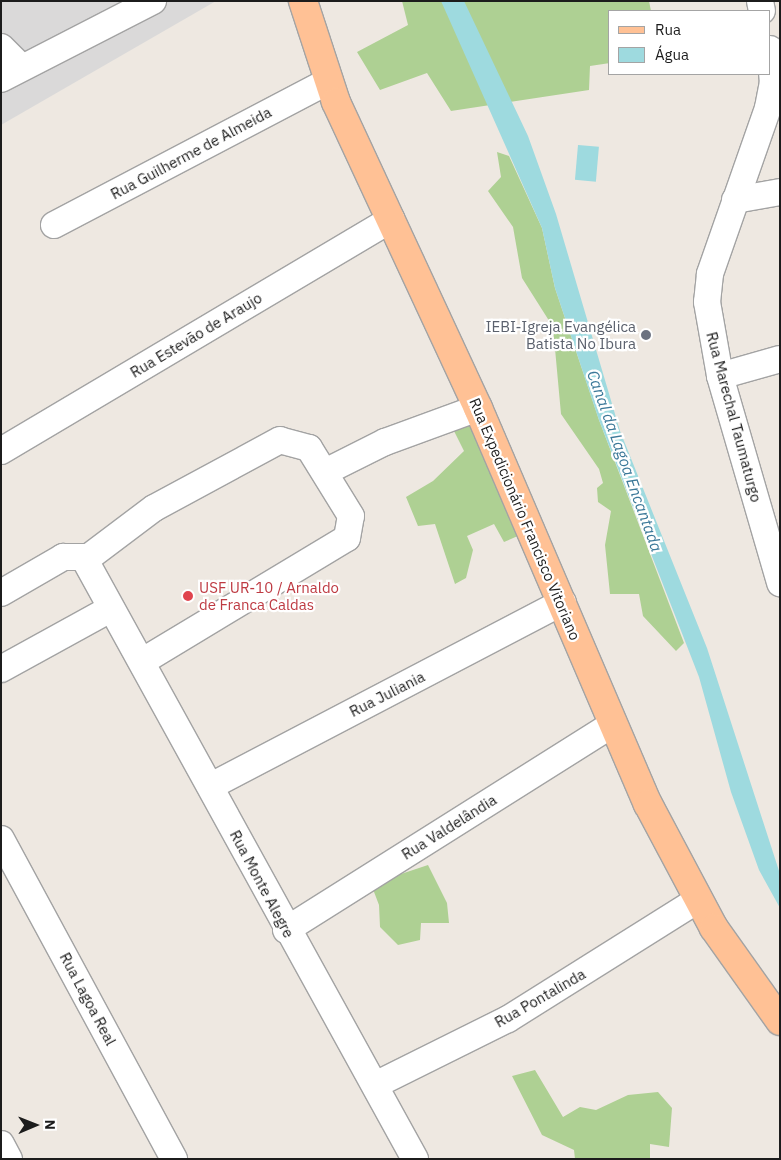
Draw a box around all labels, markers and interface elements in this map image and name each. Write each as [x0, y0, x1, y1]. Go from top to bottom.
legend [608, 10, 771, 75]
text: Rua [655, 20, 681, 39]
text: Água [655, 45, 689, 64]
street label: Rua Guilherme de Almeida [108, 103, 274, 203]
street label: Rua Estevão de Araujo [127, 289, 265, 381]
place label: IEBI-Igreja Evangélica Batista No Ibura [486, 317, 636, 352]
marker: IEBI-Igreja Evangélica Batista No Ibura [640, 329, 652, 341]
street label: Rua Marechal Taumaturgo [703, 330, 765, 504]
water label: Canal da Lagoa Encantada [583, 368, 667, 554]
street label: Rua Expedicionário Francisco Vitoriano [466, 395, 584, 643]
place label: USF UR-10 / Arnaldo de Franca Caldas [199, 578, 339, 613]
marker: USF UR-10 / Arnaldo de Franca Caldas [181, 589, 195, 603]
street label: Rua Juliania [346, 667, 428, 721]
street label: Rua Valdelândia [398, 791, 500, 863]
street label: Rua Monte Alegre [226, 827, 298, 941]
street label: Rua Lagoa Real [56, 949, 120, 1049]
street label: Rua Pontalinda [491, 965, 589, 1031]
north arrow [10, 1100, 60, 1150]
text: N [41, 1120, 59, 1130]

